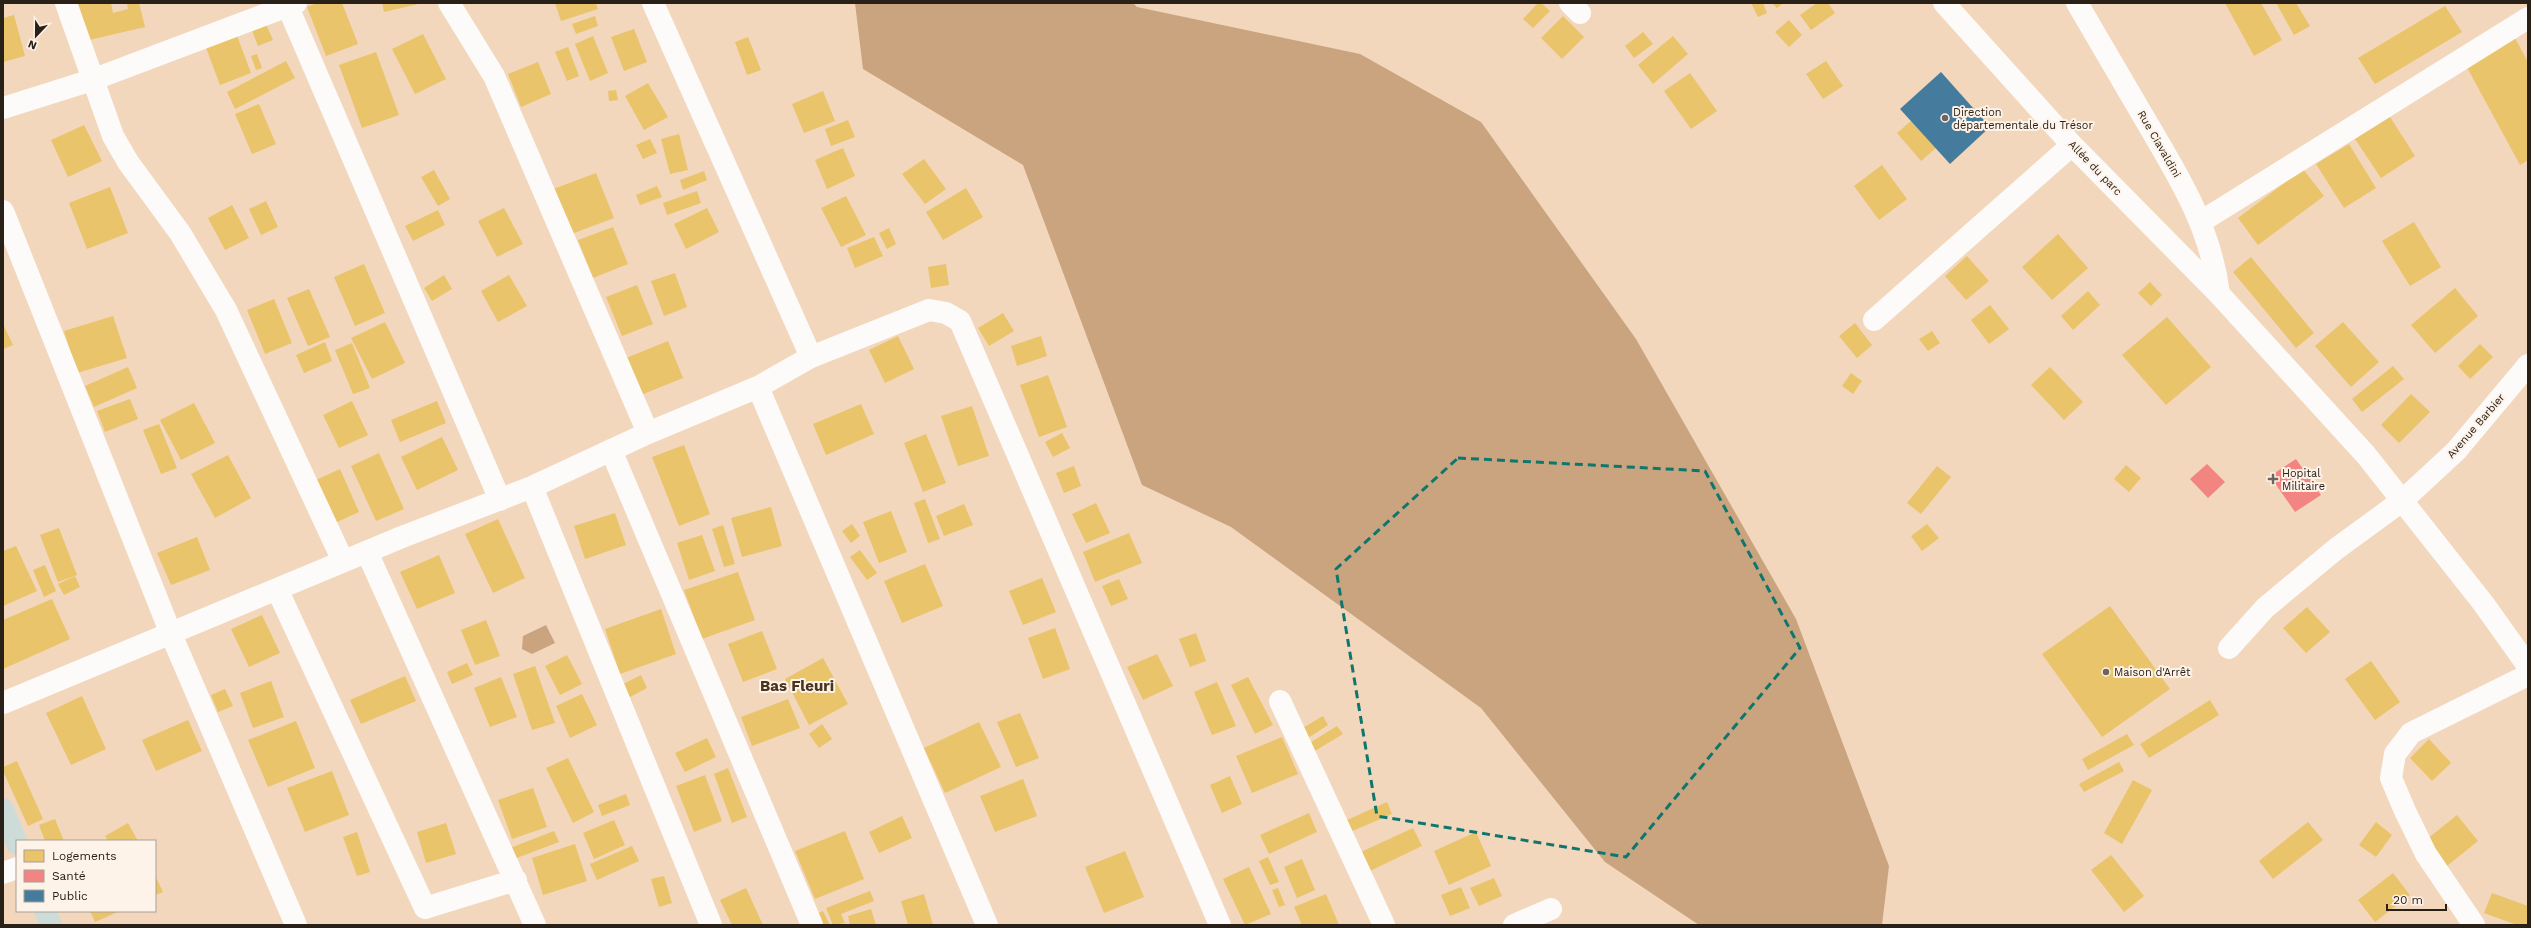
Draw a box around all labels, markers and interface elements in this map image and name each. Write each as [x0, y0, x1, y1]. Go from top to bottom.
north arrow [16, 16, 56, 56]
text: N [26, 37, 39, 52]
place label: Direction départementale du Trésor [1953, 106, 2093, 132]
street label: Rue Ciavaldini [2135, 108, 2183, 180]
marker: Direction départementale du Trésor [1940, 113, 1950, 123]
street label: Allée du parc [2066, 138, 2124, 198]
street label: Avenue Barbier [2444, 391, 2508, 461]
place label: Hopital Militaire [2282, 467, 2325, 493]
marker: Hopital Militaire [2267, 473, 2279, 485]
place label: Maison d'Arrêt [2114, 666, 2191, 679]
marker: Maison d'Arrêt [2101, 667, 2111, 677]
district label: Bas Fleuri [760, 677, 834, 695]
legend [16, 840, 156, 912]
text: Logements [52, 849, 117, 863]
text: Santé [52, 869, 86, 883]
scale bar [2387, 886, 2446, 912]
text: Public [52, 889, 88, 903]
text: 20 m [2393, 893, 2423, 907]

